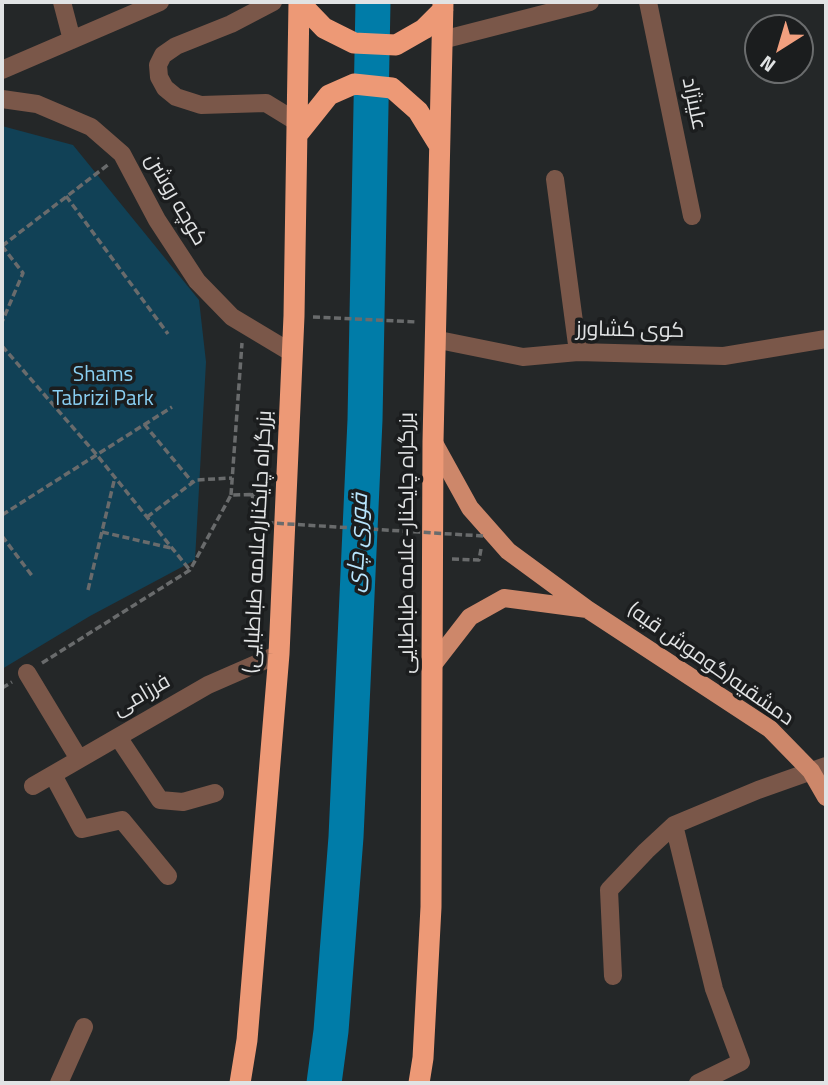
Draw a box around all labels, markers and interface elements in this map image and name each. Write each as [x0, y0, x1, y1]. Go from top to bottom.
north arrow [744, 14, 814, 84]
text: N [753, 49, 781, 80]
street label: علینژاد [675, 75, 711, 133]
street label: کوچه روشن [139, 149, 211, 251]
street label: کوی کشاورز [576, 317, 684, 345]
park label: Shams Tabrizi Park [52, 363, 154, 413]
street label: بزرگراه چایکنار(علامه طباطبایی) [240, 410, 278, 674]
street label: بزرگراه چایکنار-علامه طباطبایی [395, 412, 421, 674]
water label: قوری چای [343, 493, 375, 593]
street label: دمشقیه(گوموش قیه) [622, 598, 798, 732]
street label: فرزامی [109, 670, 175, 722]

